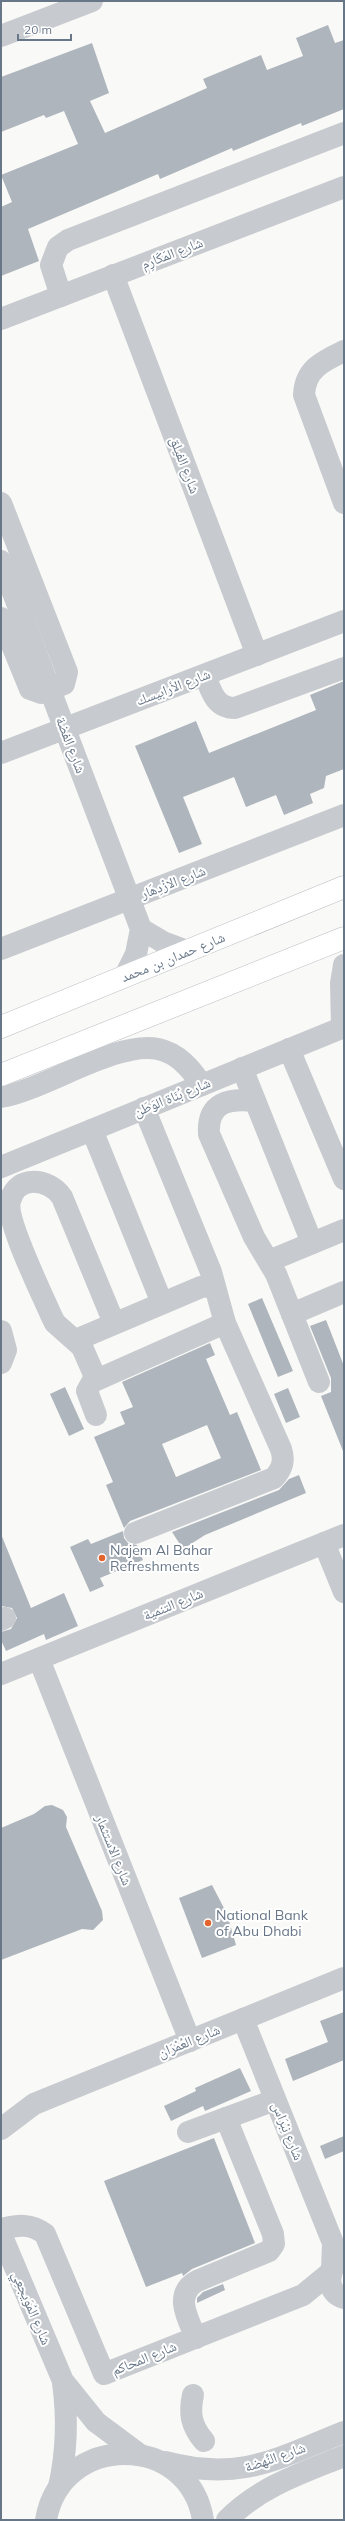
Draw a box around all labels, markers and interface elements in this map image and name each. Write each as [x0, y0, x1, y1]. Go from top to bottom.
scale bar [18, 16, 71, 42]
text: 20 m [24, 22, 52, 37]
street label: شارع المَكَارِم [139, 233, 206, 275]
street label: شارع الفيلق [165, 434, 204, 496]
street label: شارع الأرابيسك [133, 665, 213, 710]
street label: شارع الفضة [51, 714, 90, 776]
street label: شارع الازْدِهَار [137, 861, 208, 904]
street label: شارع حمدان بن محمد [118, 928, 228, 987]
street label: شارع بُنَاة الوَطَن [131, 1073, 213, 1122]
place label: Najem Al Bahar Refreshments [110, 1541, 214, 1575]
marker: Najem Al Bahar Refreshments [97, 1553, 107, 1563]
street label: شارع التنمية [140, 1584, 206, 1625]
street label: شارع الاستثمار [90, 1811, 136, 1888]
place label: National Bank of Abu Dhabi [216, 1906, 309, 1940]
marker: National Bank of Abu Dhabi [203, 1918, 213, 1928]
street label: شارع العُمْرَان [155, 2020, 223, 2063]
street label: شارع نِبْرَاس [267, 2099, 308, 2163]
street label: شارع المُوَيجعِي [6, 2268, 56, 2349]
street label: شارع المحاكم [109, 2337, 179, 2380]
street label: شارع النَّهضة [242, 2438, 308, 2477]

